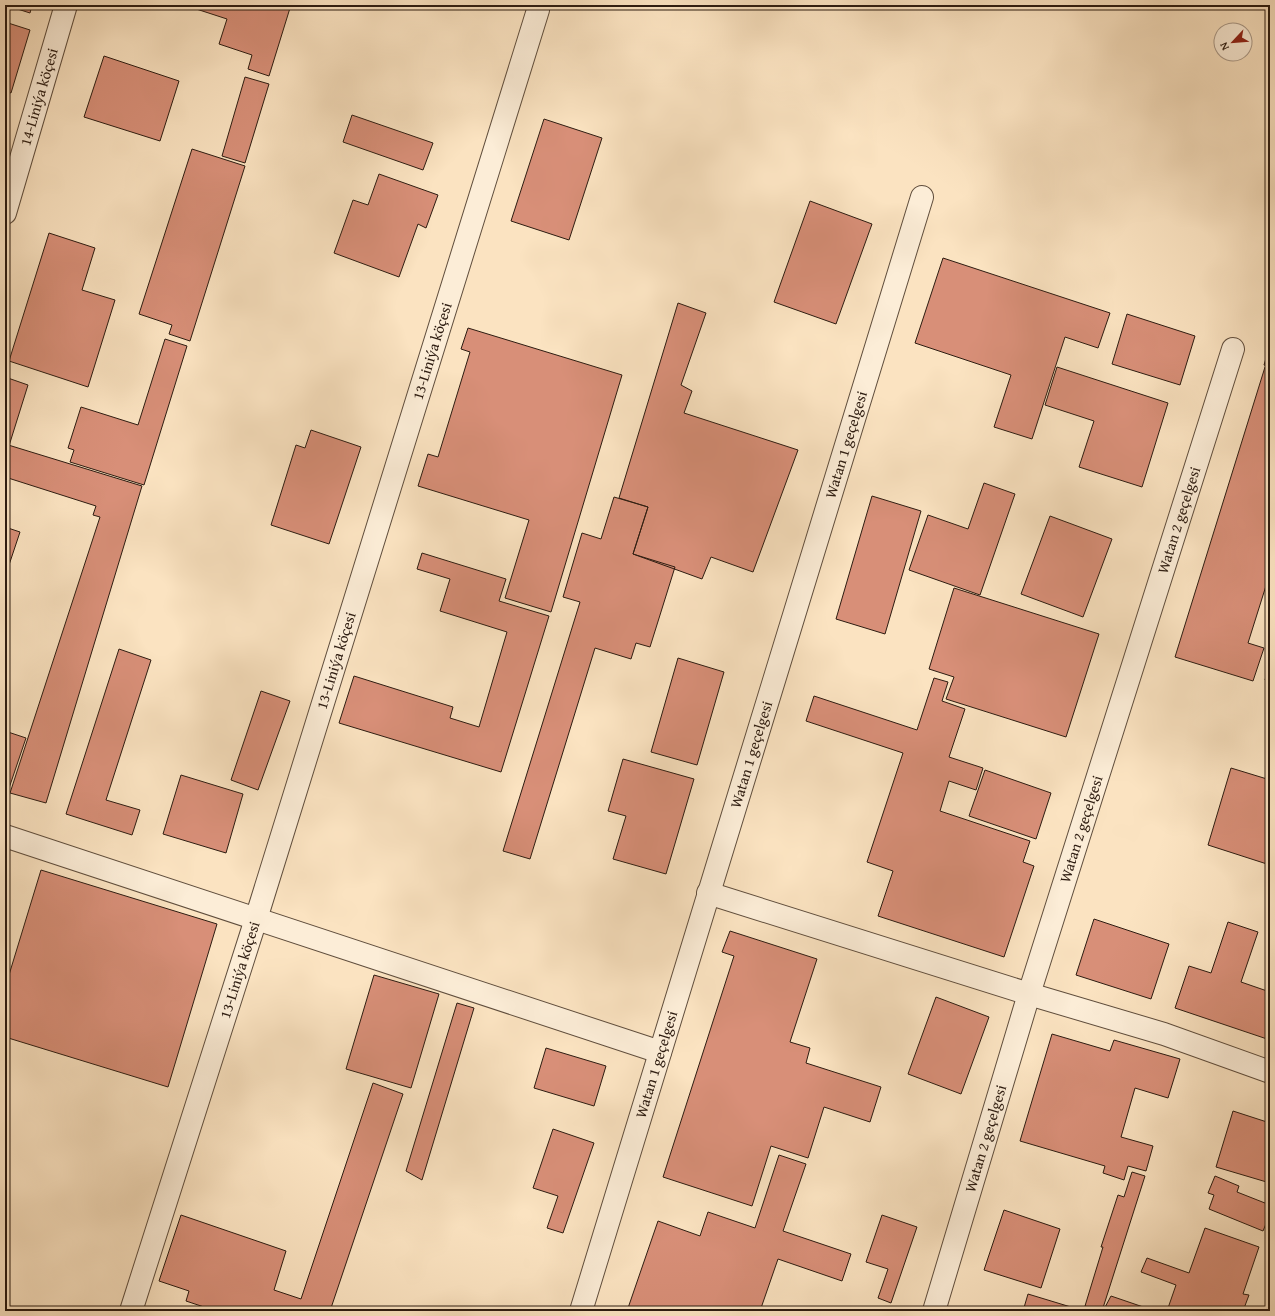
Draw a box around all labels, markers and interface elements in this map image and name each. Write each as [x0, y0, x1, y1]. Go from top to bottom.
north arrow [1213, 22, 1253, 62]
text: N [1215, 39, 1233, 53]
street label: 14-Liniýa köçesi [14, 45, 63, 148]
street label: 13-Liniýa köçesi [407, 300, 457, 402]
street label: Watan 1 geçelgesi [819, 388, 872, 501]
street label: Watan 2 geçelgesi [1152, 464, 1205, 576]
street label: 13-Liniýa köçesi [311, 609, 361, 712]
street label: Watan 1 geçelgesi [725, 698, 777, 811]
street label: Watan 2 geçelgesi [1054, 773, 1107, 885]
street label: 13-Liniýa köçesi [214, 919, 265, 1021]
street label: Watan 1 geçelgesi [630, 1008, 682, 1120]
street label: Watan 2 geçelgesi [959, 1082, 1011, 1195]

